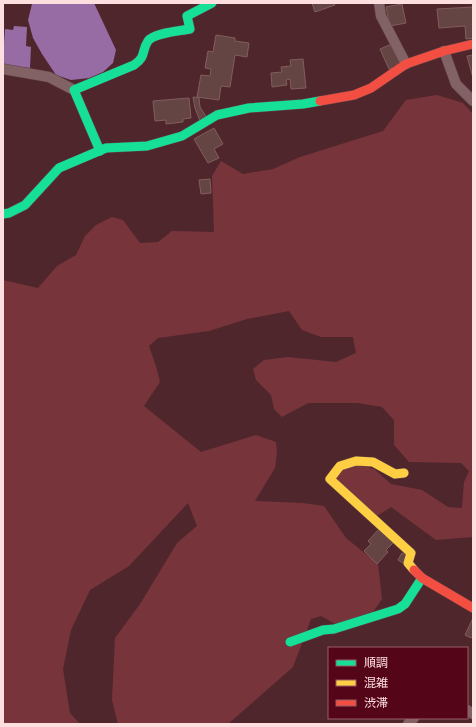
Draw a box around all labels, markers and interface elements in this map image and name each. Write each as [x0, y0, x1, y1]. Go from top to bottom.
legend [328, 647, 468, 719]
text: 順調 [364, 656, 388, 670]
text: 混雑 [364, 676, 388, 690]
text: 渋滞 [364, 696, 388, 710]

